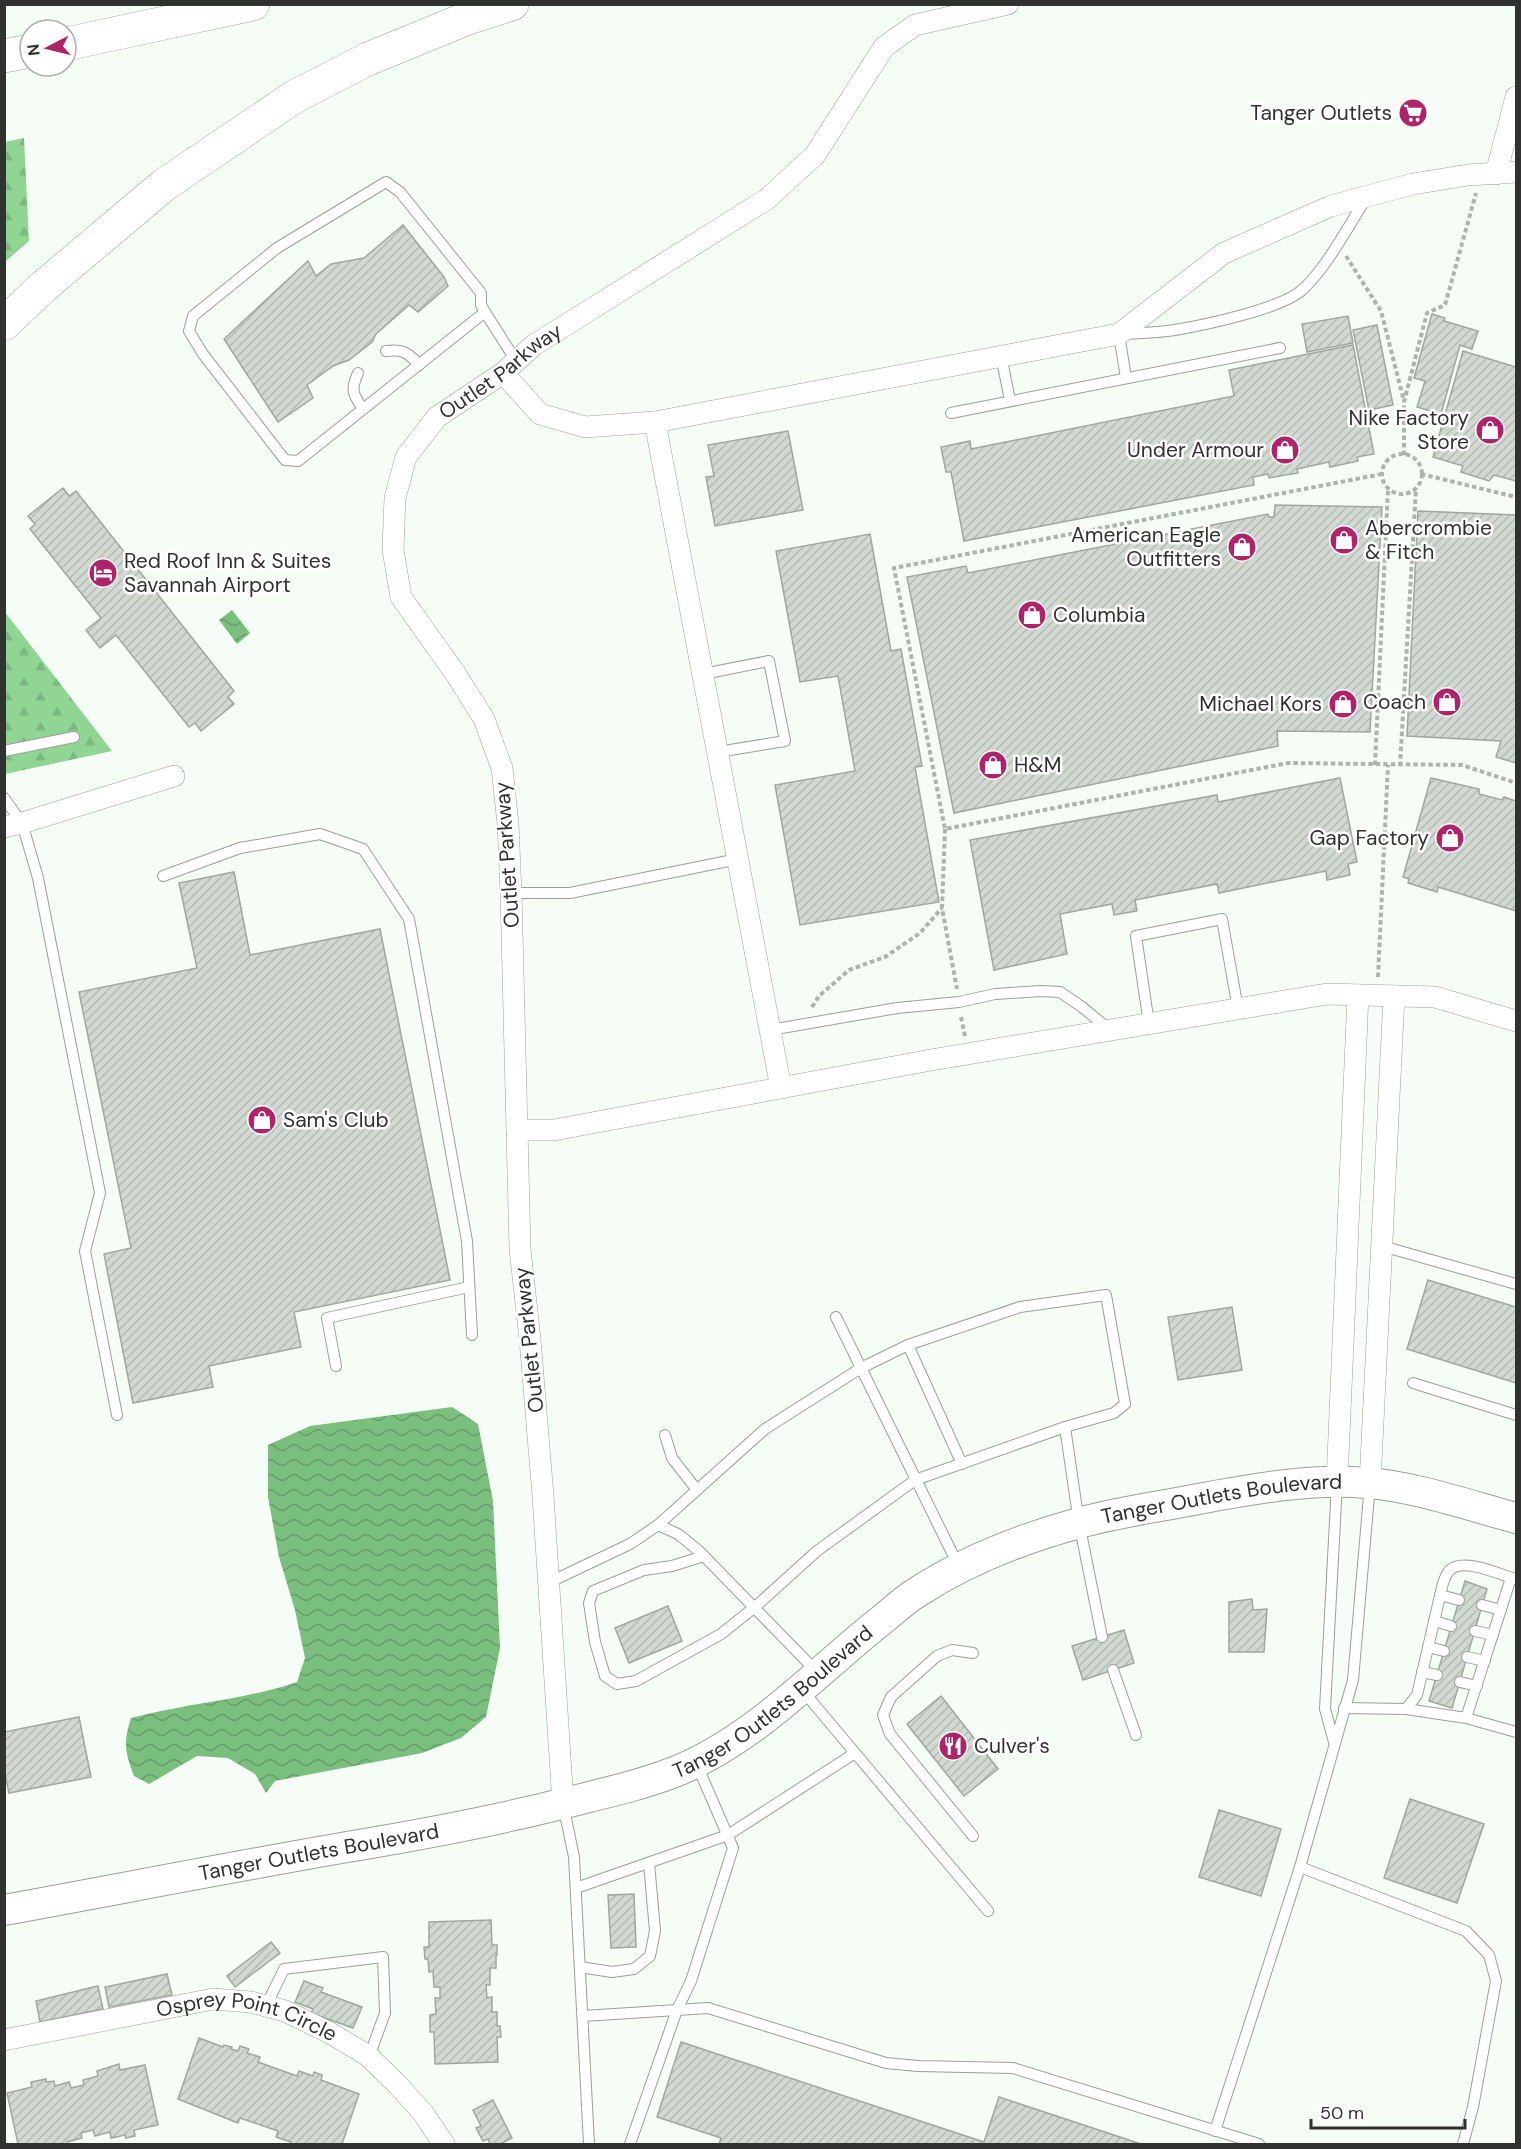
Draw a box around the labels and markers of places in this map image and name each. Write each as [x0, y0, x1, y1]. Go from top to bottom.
supermarket icon: Tanger Outlets [1397, 97, 1429, 129]
place label: Tanger Outlets [1250, 99, 1392, 127]
place label: Nike Factory Store [1349, 404, 1469, 456]
shop icon: Nike Factory Store [1474, 414, 1506, 446]
shop icon: Under Armour [1269, 434, 1301, 466]
place label: Under Armour [1127, 436, 1264, 464]
place label: Abercrombie & Fitch [1365, 514, 1492, 566]
place label: American Eagle Outfitters [1071, 521, 1221, 573]
shop icon: Abercrombie & Fitch [1328, 524, 1360, 556]
shop icon: American Eagle Outfitters [1226, 531, 1258, 563]
place label: Red Roof Inn & Suites Savannah Airport [124, 547, 331, 599]
hotel icon: Red Roof Inn & Suites Savannah Airport [87, 557, 119, 589]
shop icon: Columbia [1016, 599, 1048, 631]
place label: Columbia [1053, 601, 1146, 629]
shop icon: Coach [1431, 686, 1463, 718]
shop icon: Michael Kors [1327, 688, 1359, 720]
place label: Coach [1363, 688, 1426, 716]
place label: Michael Kors [1199, 690, 1322, 718]
shop icon: H&M [977, 749, 1009, 781]
place label: H&M [1014, 751, 1061, 779]
shop icon: Gap Factory [1434, 822, 1466, 854]
place label: Gap Factory [1309, 824, 1429, 852]
shop icon: Sam's Club [246, 1104, 278, 1136]
place label: Sam's Club [283, 1106, 389, 1134]
restaurant icon: Culver's [937, 1730, 969, 1762]
place label: Culver's [974, 1732, 1050, 1760]

